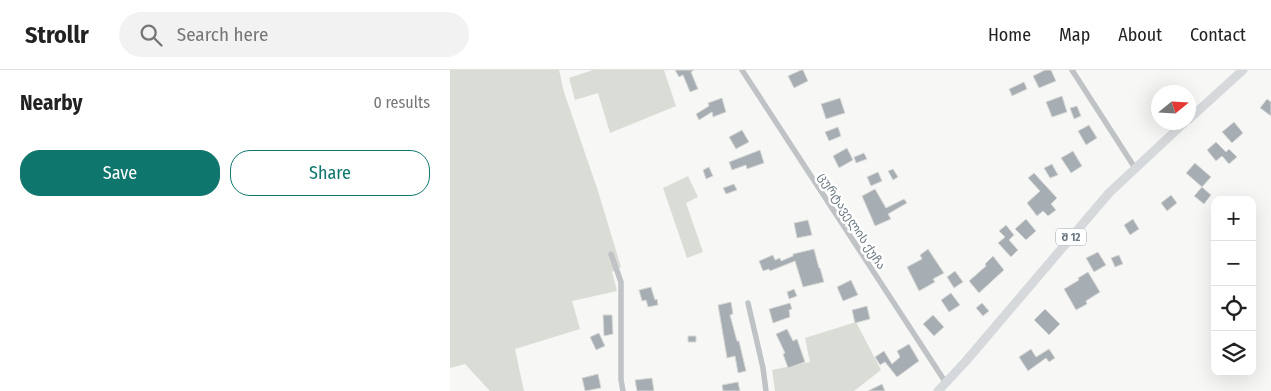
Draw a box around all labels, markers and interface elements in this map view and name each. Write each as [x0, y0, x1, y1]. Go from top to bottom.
search box [119, 12, 469, 57]
text: Strollr [25, 21, 89, 49]
icon: search [137, 21, 165, 49]
text: Search here [177, 23, 268, 46]
text: Home [988, 24, 1031, 46]
text: Map [1059, 24, 1090, 46]
text: About [1118, 24, 1162, 46]
text: Contact [1190, 24, 1246, 46]
north arrow [1151, 85, 1196, 130]
text: Nearby [20, 90, 82, 116]
text: 0 results [373, 93, 430, 112]
button: Save [20, 150, 220, 196]
button: Share [230, 150, 430, 196]
street label: ცურტაველის ქუჩა [815, 170, 889, 273]
map controls [1211, 196, 1256, 376]
button: + [1211, 196, 1256, 241]
road number: შ 12 [1056, 228, 1086, 246]
button: − [1211, 241, 1256, 286]
button: locate [1211, 286, 1256, 331]
button: layers [1211, 331, 1256, 376]

